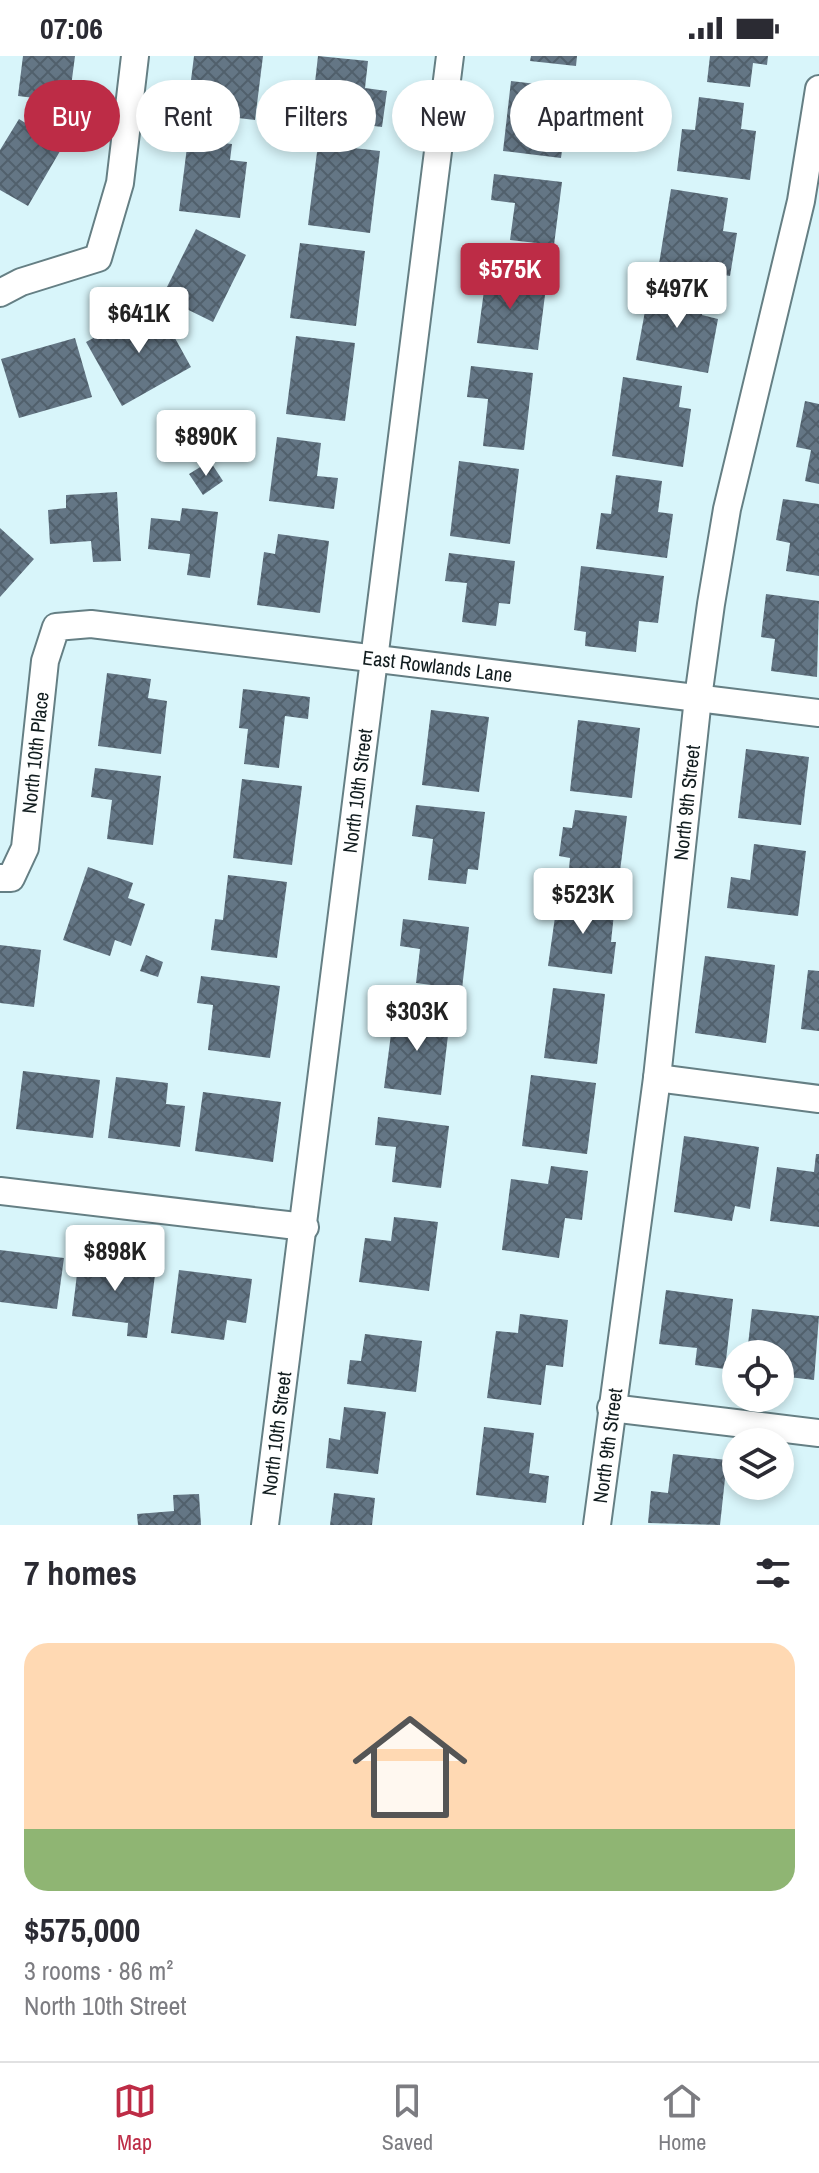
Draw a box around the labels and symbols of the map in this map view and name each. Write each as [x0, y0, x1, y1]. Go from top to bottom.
pin: $575K [454, 243, 566, 311]
pin: $497K [621, 262, 733, 330]
pin: $641K [83, 287, 195, 355]
pin: $890K [150, 410, 262, 478]
street label: East Rowlands Lane [361, 643, 514, 688]
street label: North 10th Place [15, 690, 55, 815]
street label: North 10th Street [336, 727, 378, 854]
street label: North 9th Street [667, 743, 706, 862]
pin: $523K [527, 868, 639, 936]
pin: $303K [361, 985, 473, 1053]
pin: $898K [59, 1225, 171, 1293]
street label: North 10th Street [255, 1370, 297, 1497]
street label: North 9th Street [586, 1386, 628, 1505]

